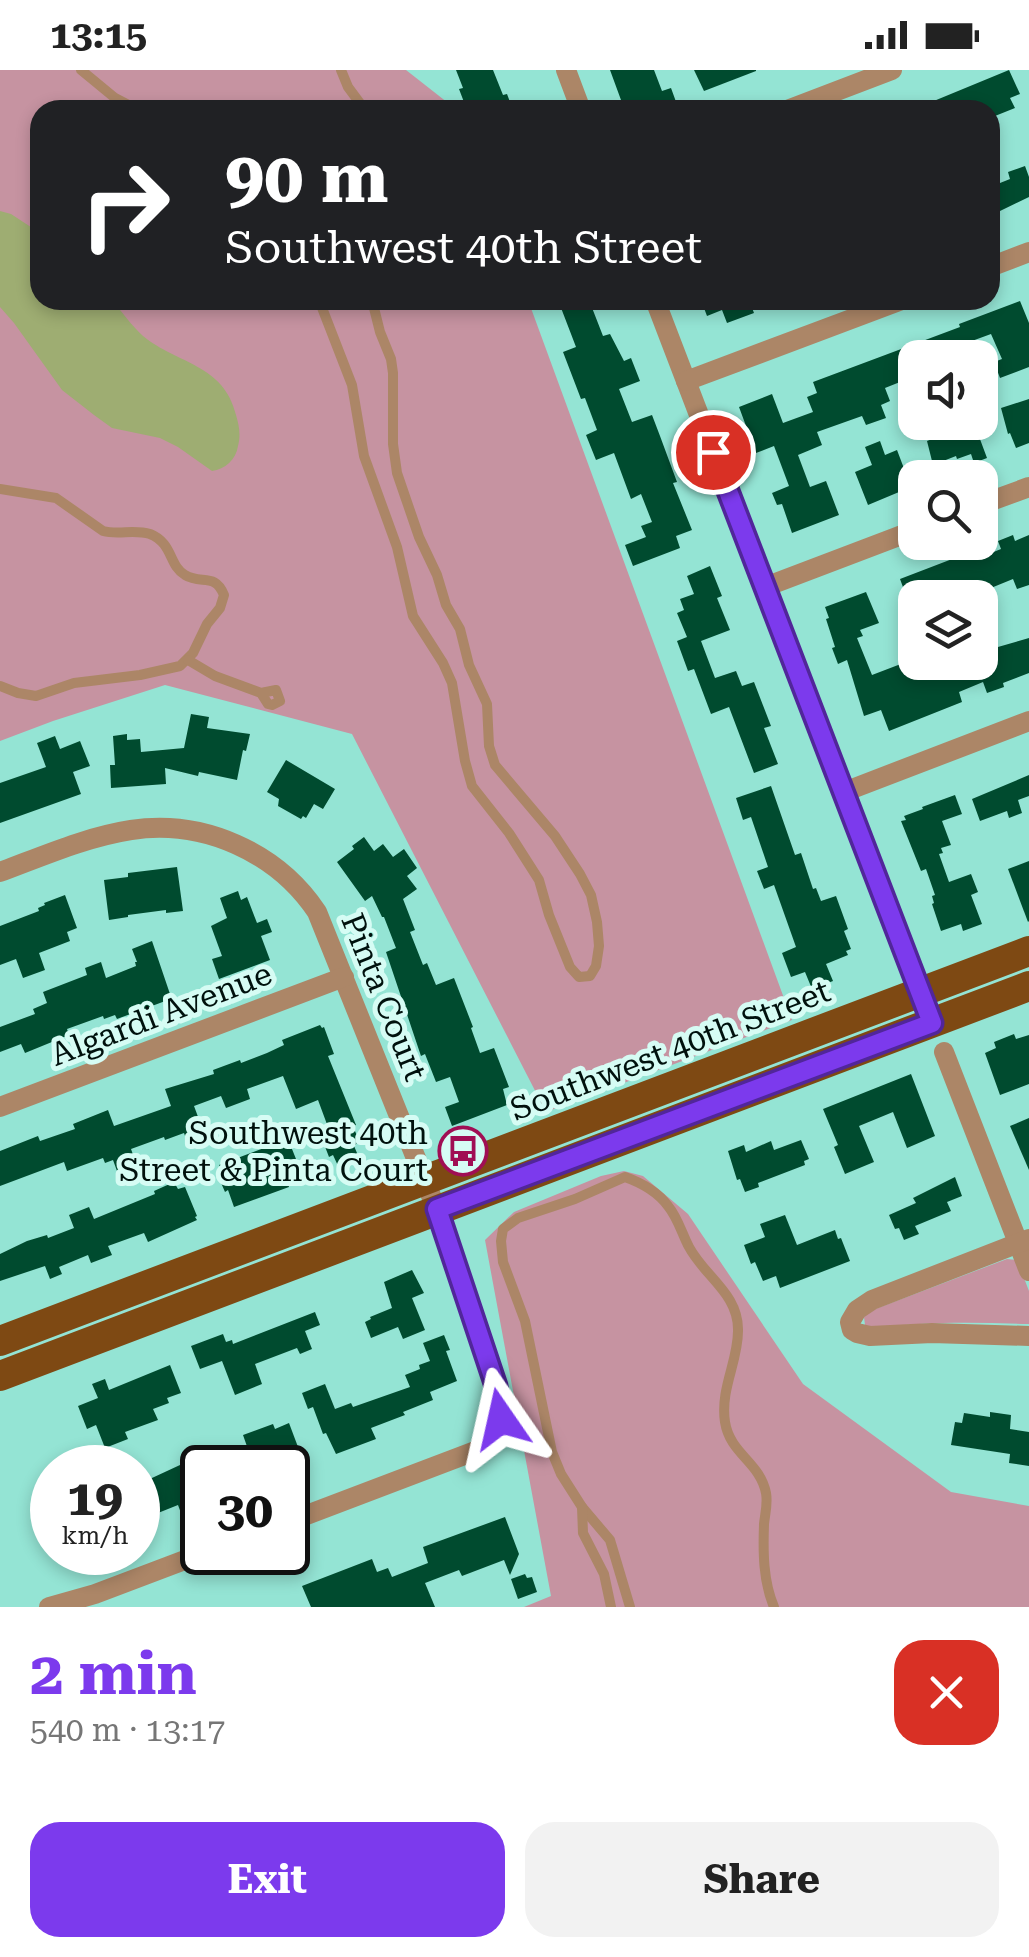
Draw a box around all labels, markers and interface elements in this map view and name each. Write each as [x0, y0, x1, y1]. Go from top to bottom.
text: 13:15 [50, 13, 147, 57]
text: 90 m [225, 137, 389, 219]
icon: right [60, 140, 190, 270]
text: Southwest 40th Street [225, 221, 702, 274]
map controls [898, 340, 998, 680]
button: sound [898, 340, 998, 440]
pin [671, 410, 756, 495]
icon: arrive [686, 425, 741, 480]
button: search [898, 460, 998, 560]
button: layers [898, 580, 998, 680]
street label: Pinta Court [333, 908, 435, 1086]
street label: Algardi Avenue [45, 954, 277, 1074]
street label: Southwest 40th Street [505, 971, 835, 1129]
place label: Southwest 40th Street & Pinta Court [119, 1114, 428, 1189]
bus stop icon: Southwest 40th Street & Pinta Court [437, 1125, 489, 1177]
position arrow [449, 1367, 553, 1471]
speed limit sign: 30 [180, 1445, 310, 1575]
text: 19 [67, 1469, 123, 1527]
text: km/h [62, 1521, 128, 1550]
text: 2 min [30, 1638, 197, 1709]
button: close [894, 1640, 999, 1745]
text: 540 m · 13:17 [30, 1711, 225, 1749]
button: Exit [30, 1822, 505, 1937]
button: Share [525, 1822, 999, 1937]

